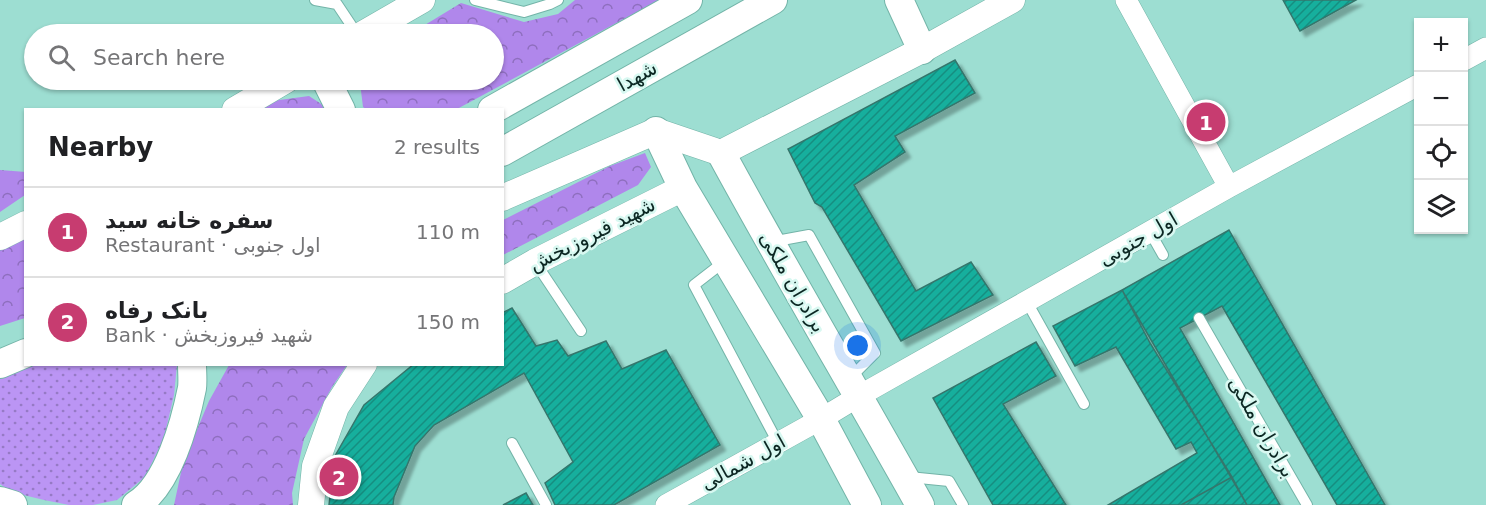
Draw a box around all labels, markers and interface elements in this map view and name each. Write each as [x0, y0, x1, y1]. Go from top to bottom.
map controls [1414, 18, 1468, 234]
button: + [1414, 18, 1468, 72]
search box [24, 24, 504, 90]
icon: search [45, 41, 78, 74]
text: Search here [93, 45, 225, 70]
street label: شهدا [613, 55, 661, 97]
button: − [1414, 72, 1468, 126]
pin: 1 [1186, 100, 1226, 144]
button: locate [1414, 126, 1468, 180]
text: Nearby [48, 132, 153, 162]
text: 2 results [394, 135, 480, 159]
button: layers [1414, 180, 1468, 234]
street label: شهید فیروزبخش [525, 192, 659, 276]
street label: اول جنوبی [1094, 207, 1182, 271]
text: سفره خانه سید [105, 208, 274, 233]
text: 1 [61, 220, 74, 244]
text: 110 m [416, 220, 480, 244]
street label: برادران ملکی [755, 227, 831, 337]
text: Restaurant · اول جنوبی [105, 233, 321, 257]
text: بانک رفاه [105, 298, 208, 323]
text: 2 [61, 310, 74, 334]
text: 150 m [416, 310, 480, 334]
text: Bank · شهید فیروزبخش [105, 323, 313, 347]
your location [843, 331, 872, 360]
street label: برادران ملکی [1224, 372, 1300, 482]
street label: اول شمالی [696, 429, 790, 495]
pin: 2 [320, 454, 358, 500]

